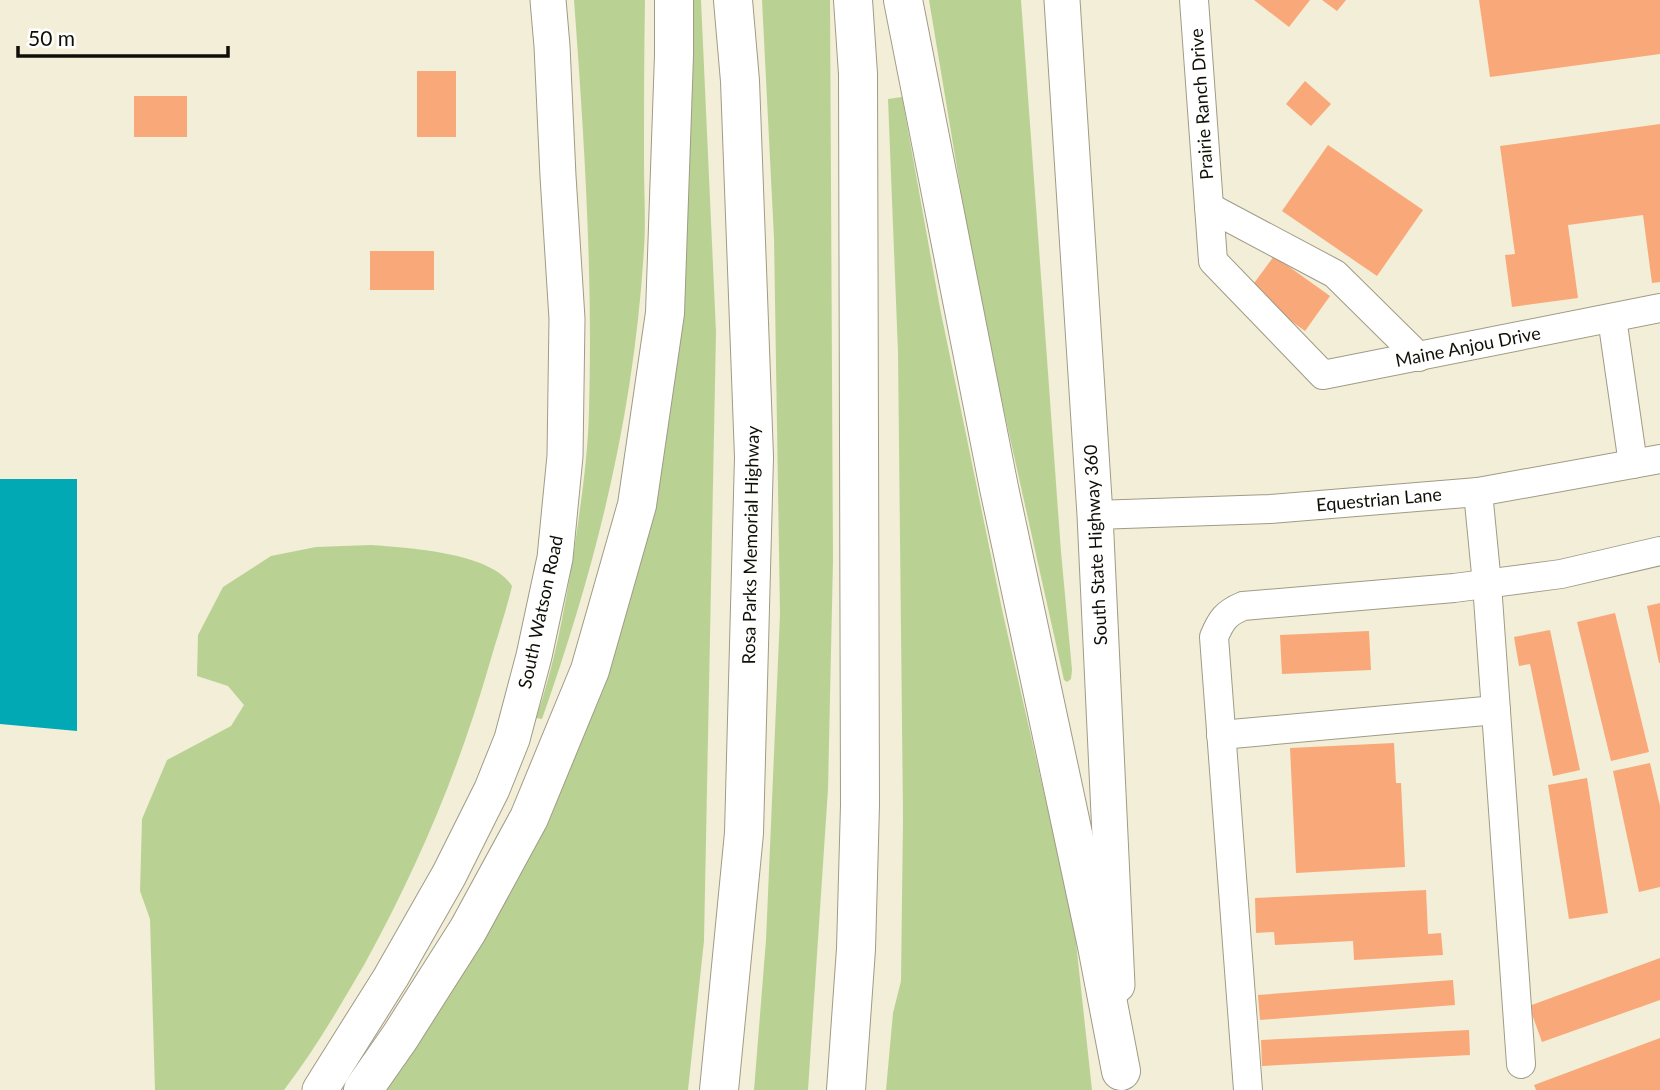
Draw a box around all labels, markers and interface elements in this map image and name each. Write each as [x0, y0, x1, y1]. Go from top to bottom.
scale bar [18, 14, 228, 58]
text: 50 m [28, 25, 75, 50]
street label: Prairie Ranch Drive [1185, 28, 1217, 180]
street label: Maine Anjou Drive [1393, 321, 1542, 371]
street label: Rosa Parks Memorial Highway [737, 425, 763, 665]
street label: South State Highway 360 [1079, 444, 1111, 646]
street label: Equestrian Lane [1315, 483, 1443, 515]
street label: South Watson Road [513, 533, 567, 691]

